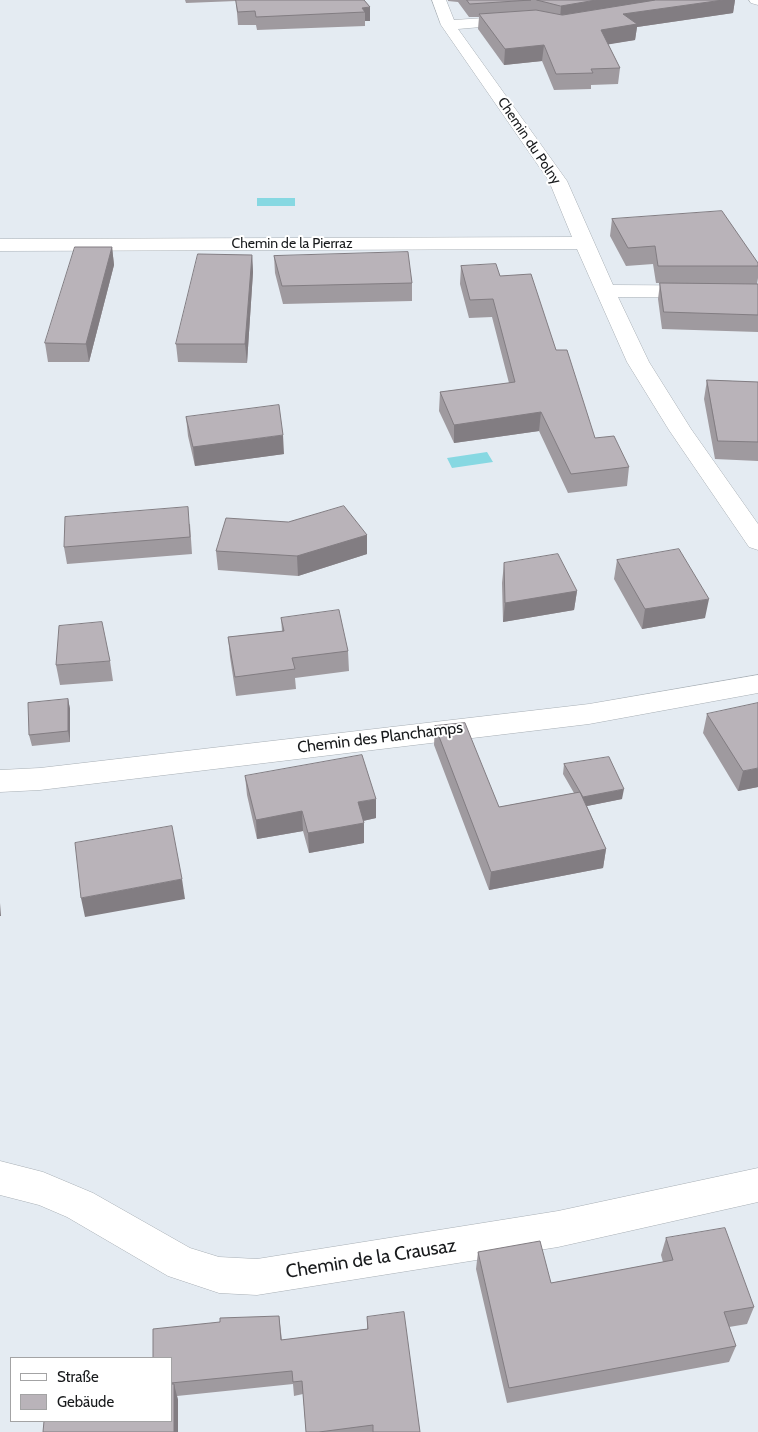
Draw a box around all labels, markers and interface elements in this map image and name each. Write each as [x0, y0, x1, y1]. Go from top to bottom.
street label: Chemin du Polny [494, 94, 564, 188]
street label: Chemin de la Pierraz [232, 236, 352, 252]
street label: Chemin des Planchamps [296, 718, 464, 758]
street label: Chemin de la Crausaz [284, 1234, 458, 1284]
legend [10, 1357, 172, 1422]
text: Straße [57, 1368, 99, 1386]
text: Gebäude [57, 1393, 114, 1411]

